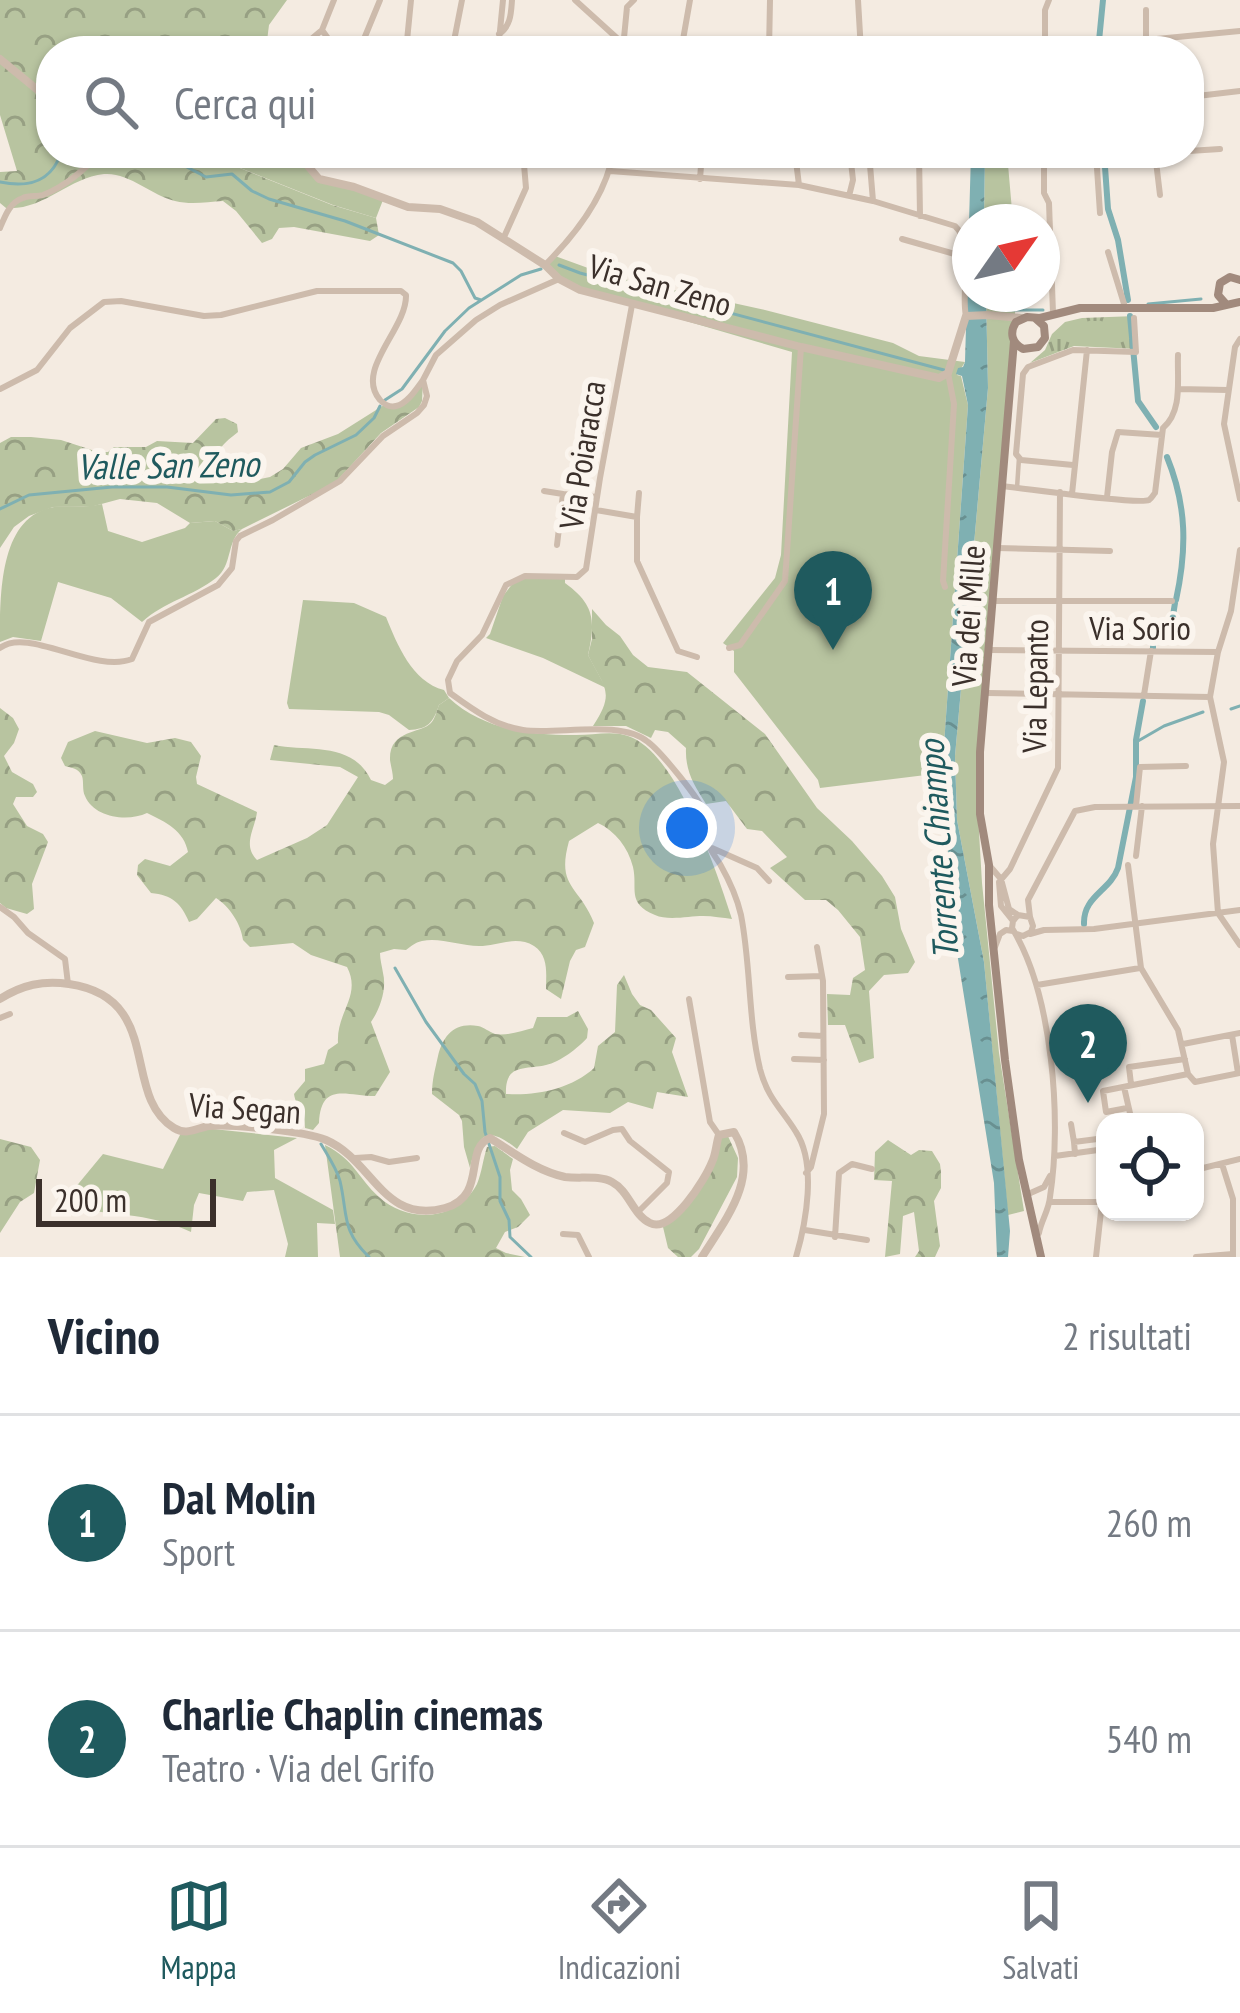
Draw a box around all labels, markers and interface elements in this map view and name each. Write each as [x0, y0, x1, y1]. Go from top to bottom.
search box [36, 36, 1204, 168]
icon: search [78, 69, 144, 135]
text: Cerca qui [174, 73, 317, 131]
north arrow [952, 204, 1060, 312]
street label: Via San Zeno [583, 243, 736, 325]
street label: Via Poiaracca [548, 378, 614, 533]
water label: Valle San Zeno [77, 439, 262, 490]
street label: Via dei Mille [941, 544, 994, 689]
pin: 1 [794, 551, 872, 650]
street label: Via Sorio [1088, 606, 1191, 649]
street label: Via Lepanto [1012, 619, 1057, 754]
water label: Torrente Chiampo [906, 736, 969, 961]
your location [657, 798, 717, 858]
pin: 2 [1049, 1004, 1127, 1103]
street label: Via Segan [187, 1082, 302, 1133]
map controls [1096, 1113, 1204, 1221]
button: locate [1096, 1113, 1204, 1221]
scale bar [36, 1173, 216, 1226]
text: 200 m [54, 1178, 127, 1221]
text: Vicino [48, 1302, 160, 1368]
text: 2 risultati [1062, 1310, 1192, 1361]
text: Dal Molin [162, 1468, 316, 1526]
text: 1 [78, 1497, 96, 1548]
text: 260 m [1106, 1497, 1192, 1548]
text: Sport [162, 1526, 235, 1577]
text: Charlie Chaplin cinemas [162, 1684, 543, 1742]
text: 2 [78, 1713, 96, 1764]
text: 540 m [1106, 1713, 1192, 1764]
text: Teatro · Via del Grifo [162, 1742, 435, 1793]
tab: Mappa [161, 1873, 237, 1988]
tab: Indicazioni [558, 1873, 681, 1988]
tab: Salvati [1002, 1873, 1079, 1988]

